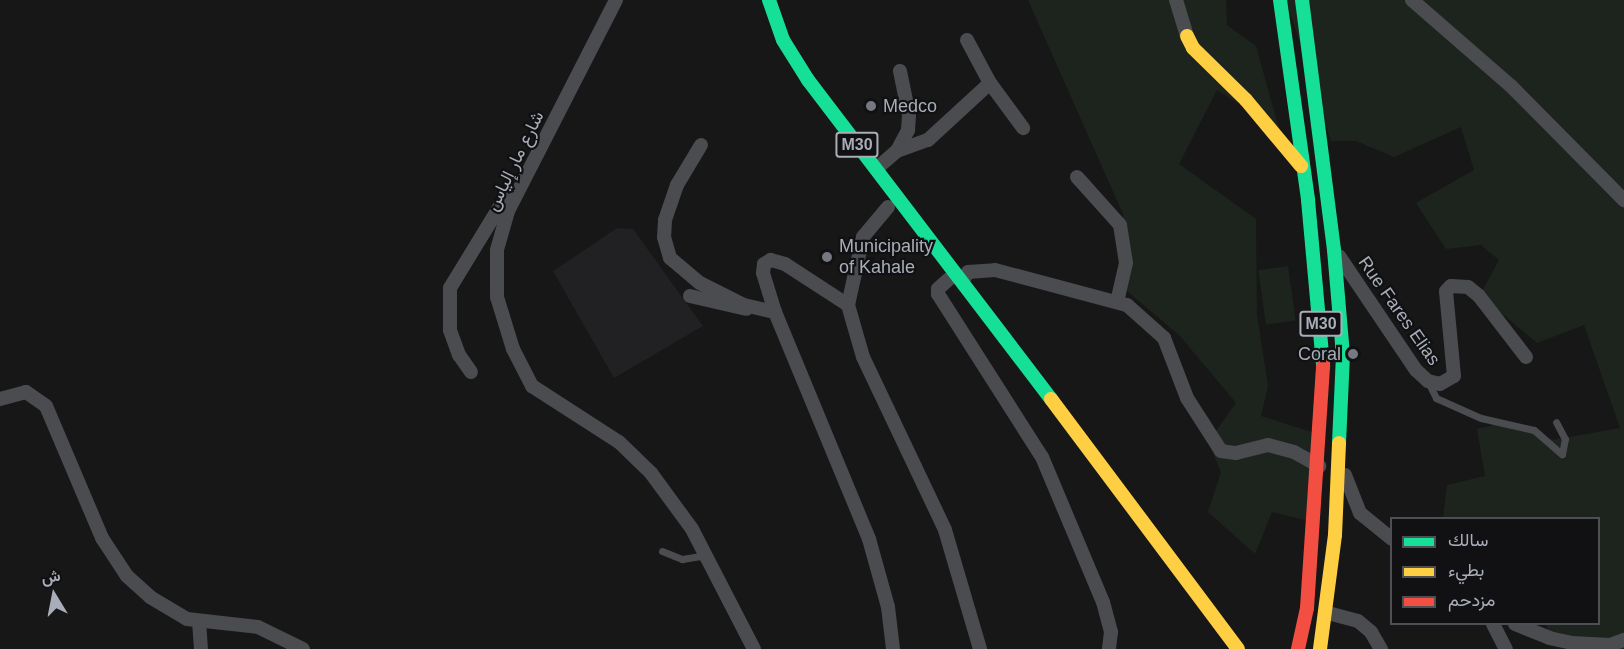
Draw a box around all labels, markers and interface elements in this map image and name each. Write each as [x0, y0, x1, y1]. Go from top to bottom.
place label: Medco [883, 95, 937, 117]
marker: Medco [864, 99, 878, 113]
street label: شارع مار إلياس [482, 107, 548, 215]
road number: M30 [834, 132, 880, 158]
place label: Municipality of Kahale [839, 236, 933, 278]
marker: Municipality of Kahale [820, 250, 834, 264]
street label: Rue Fares Elias [1353, 252, 1445, 370]
road number: M30 [1298, 311, 1344, 337]
place label: Coral [1298, 343, 1341, 365]
marker: Coral [1346, 347, 1360, 361]
legend [1390, 517, 1600, 625]
text: سالك [1448, 530, 1488, 550]
text: بطيء [1448, 560, 1484, 580]
north arrow [24, 565, 84, 625]
text: ش [40, 567, 62, 587]
text: مزدحم [1448, 590, 1495, 610]

